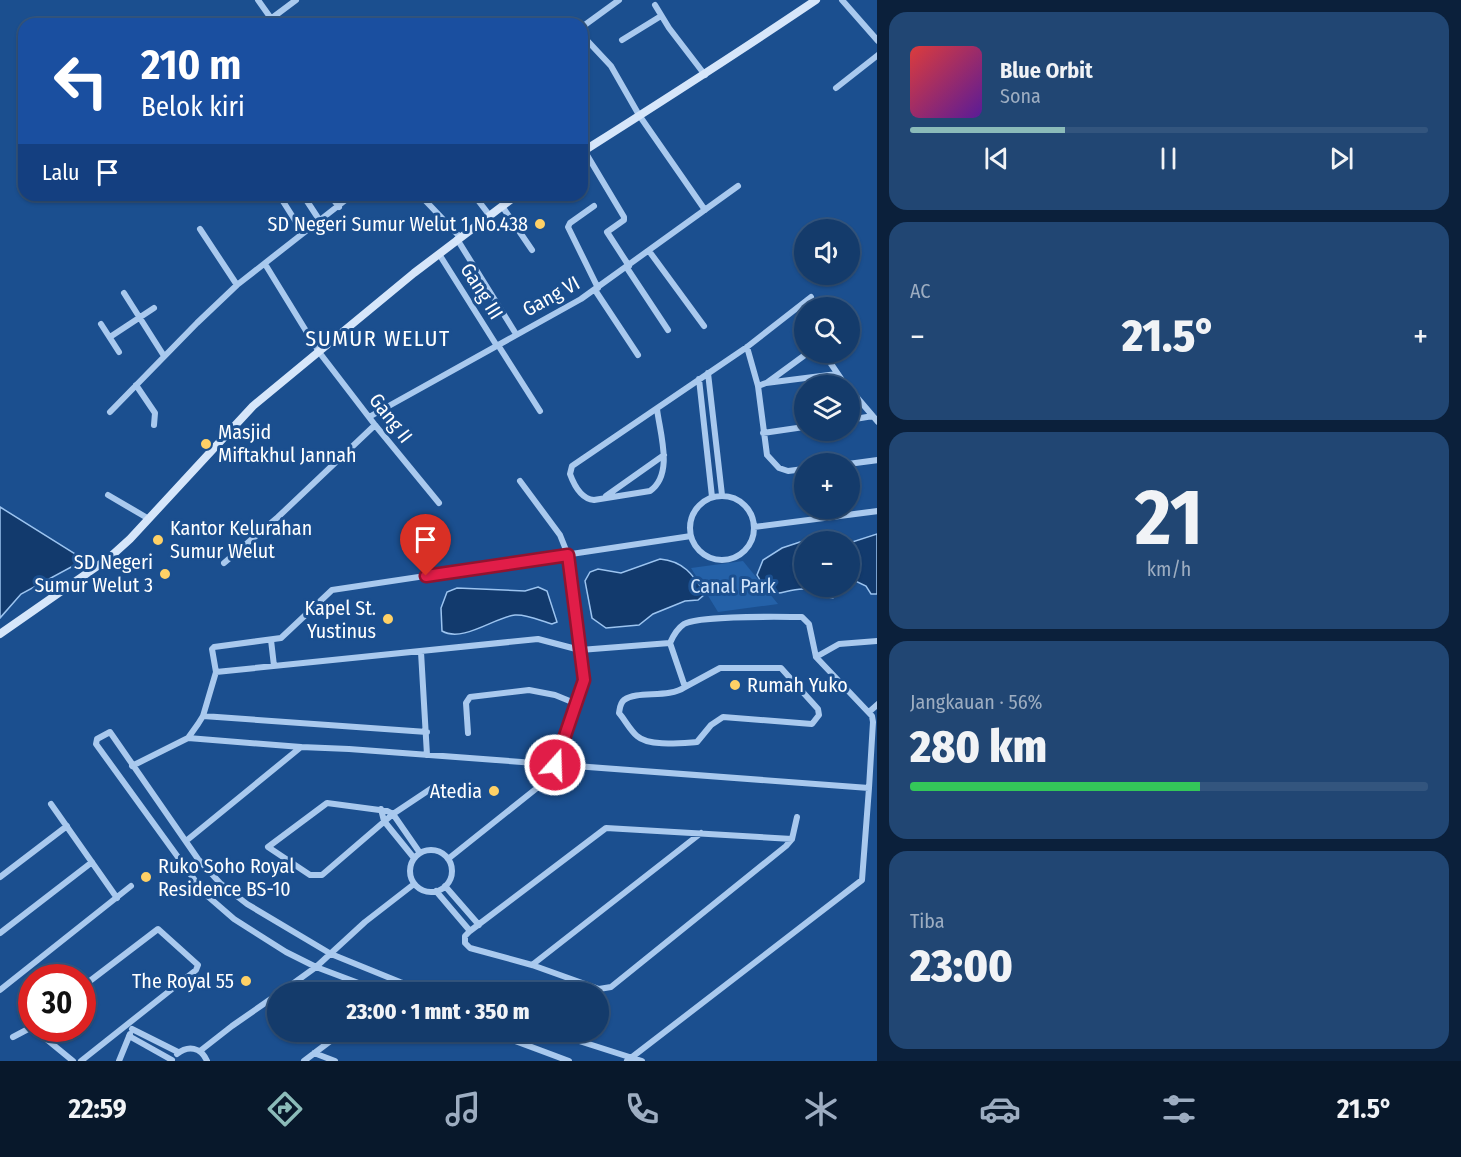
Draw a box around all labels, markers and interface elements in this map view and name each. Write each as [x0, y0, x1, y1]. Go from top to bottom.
text: 210 m [141, 40, 241, 90]
icon: left [42, 42, 120, 120]
text: Blue Orbit [1000, 57, 1093, 84]
text: Sona [1000, 84, 1041, 108]
text: Belok kiri [141, 91, 245, 123]
icon: previous [980, 142, 1013, 175]
icon: pause [1152, 142, 1185, 175]
icon: next [1325, 142, 1358, 175]
icon: arrive [91, 156, 124, 189]
text: Lalu [42, 159, 79, 186]
place label: SD Negeri Sumur Welut 1 No.438 [268, 212, 528, 236]
marker: SD Negeri Sumur Welut 1 No.438 [533, 217, 547, 231]
map controls [794, 219, 860, 597]
button: sound [794, 219, 860, 285]
street label: Gang III [455, 259, 509, 323]
street label: Gang VI [518, 271, 584, 321]
text: AC [910, 279, 930, 303]
button: search [794, 297, 860, 363]
text: 21.5° [1122, 309, 1216, 363]
text: − [910, 317, 925, 357]
text: + [1413, 317, 1428, 357]
district label: SUMUR WELUT [305, 325, 451, 352]
button: layers [794, 375, 860, 441]
street label: Gang II [364, 388, 418, 448]
place label: Masjid Miftakhul Jannah [218, 420, 357, 467]
marker: Masjid Miftakhul Jannah [199, 437, 213, 451]
button: + [794, 453, 860, 519]
text: 21 [1135, 471, 1203, 565]
pin [400, 514, 451, 576]
place label: Kantor Kelurahan Sumur Welut [170, 516, 312, 563]
icon: arrive [409, 523, 442, 556]
button: − [794, 531, 860, 597]
marker: Kantor Kelurahan Sumur Welut [151, 533, 165, 547]
place label: SD Negeri Sumur Welut 3 [34, 550, 153, 597]
text: km/h [1147, 557, 1191, 581]
marker: SD Negeri Sumur Welut 3 [158, 567, 172, 581]
park label: Canal Park [690, 574, 776, 598]
place label: Kapel St. Yustinus [304, 596, 376, 643]
marker: Kapel St. Yustinus [381, 612, 395, 626]
place label: Rumah Yuko [747, 673, 848, 697]
marker: Rumah Yuko [728, 678, 742, 692]
text: Jangkauan · 56% [910, 690, 1043, 714]
text: 280 km [910, 720, 1047, 774]
position arrow [523, 733, 587, 797]
place label: Atedia [430, 779, 482, 803]
marker: Atedia [487, 784, 501, 798]
place label: Ruko Soho Royal Residence BS-10 [158, 854, 294, 901]
marker: Ruko Soho Royal Residence BS-10 [139, 870, 153, 884]
text: Tiba [910, 909, 945, 933]
text: 23:00 [910, 939, 1013, 993]
speed limit sign: 30 [18, 964, 96, 1042]
place label: The Royal 55 [132, 969, 234, 993]
marker: The Royal 55 [239, 974, 253, 988]
text: 23:00 · 1 mnt · 350 m [346, 998, 530, 1025]
icon: directions [264, 1088, 306, 1130]
icon: music [442, 1088, 484, 1130]
icon: phone [621, 1088, 663, 1130]
icon: climate [800, 1088, 842, 1130]
icon: car [979, 1088, 1021, 1130]
icon: filters [1158, 1088, 1200, 1130]
text: 22:59 [68, 1093, 127, 1125]
text: 21.5° [1337, 1093, 1392, 1125]

